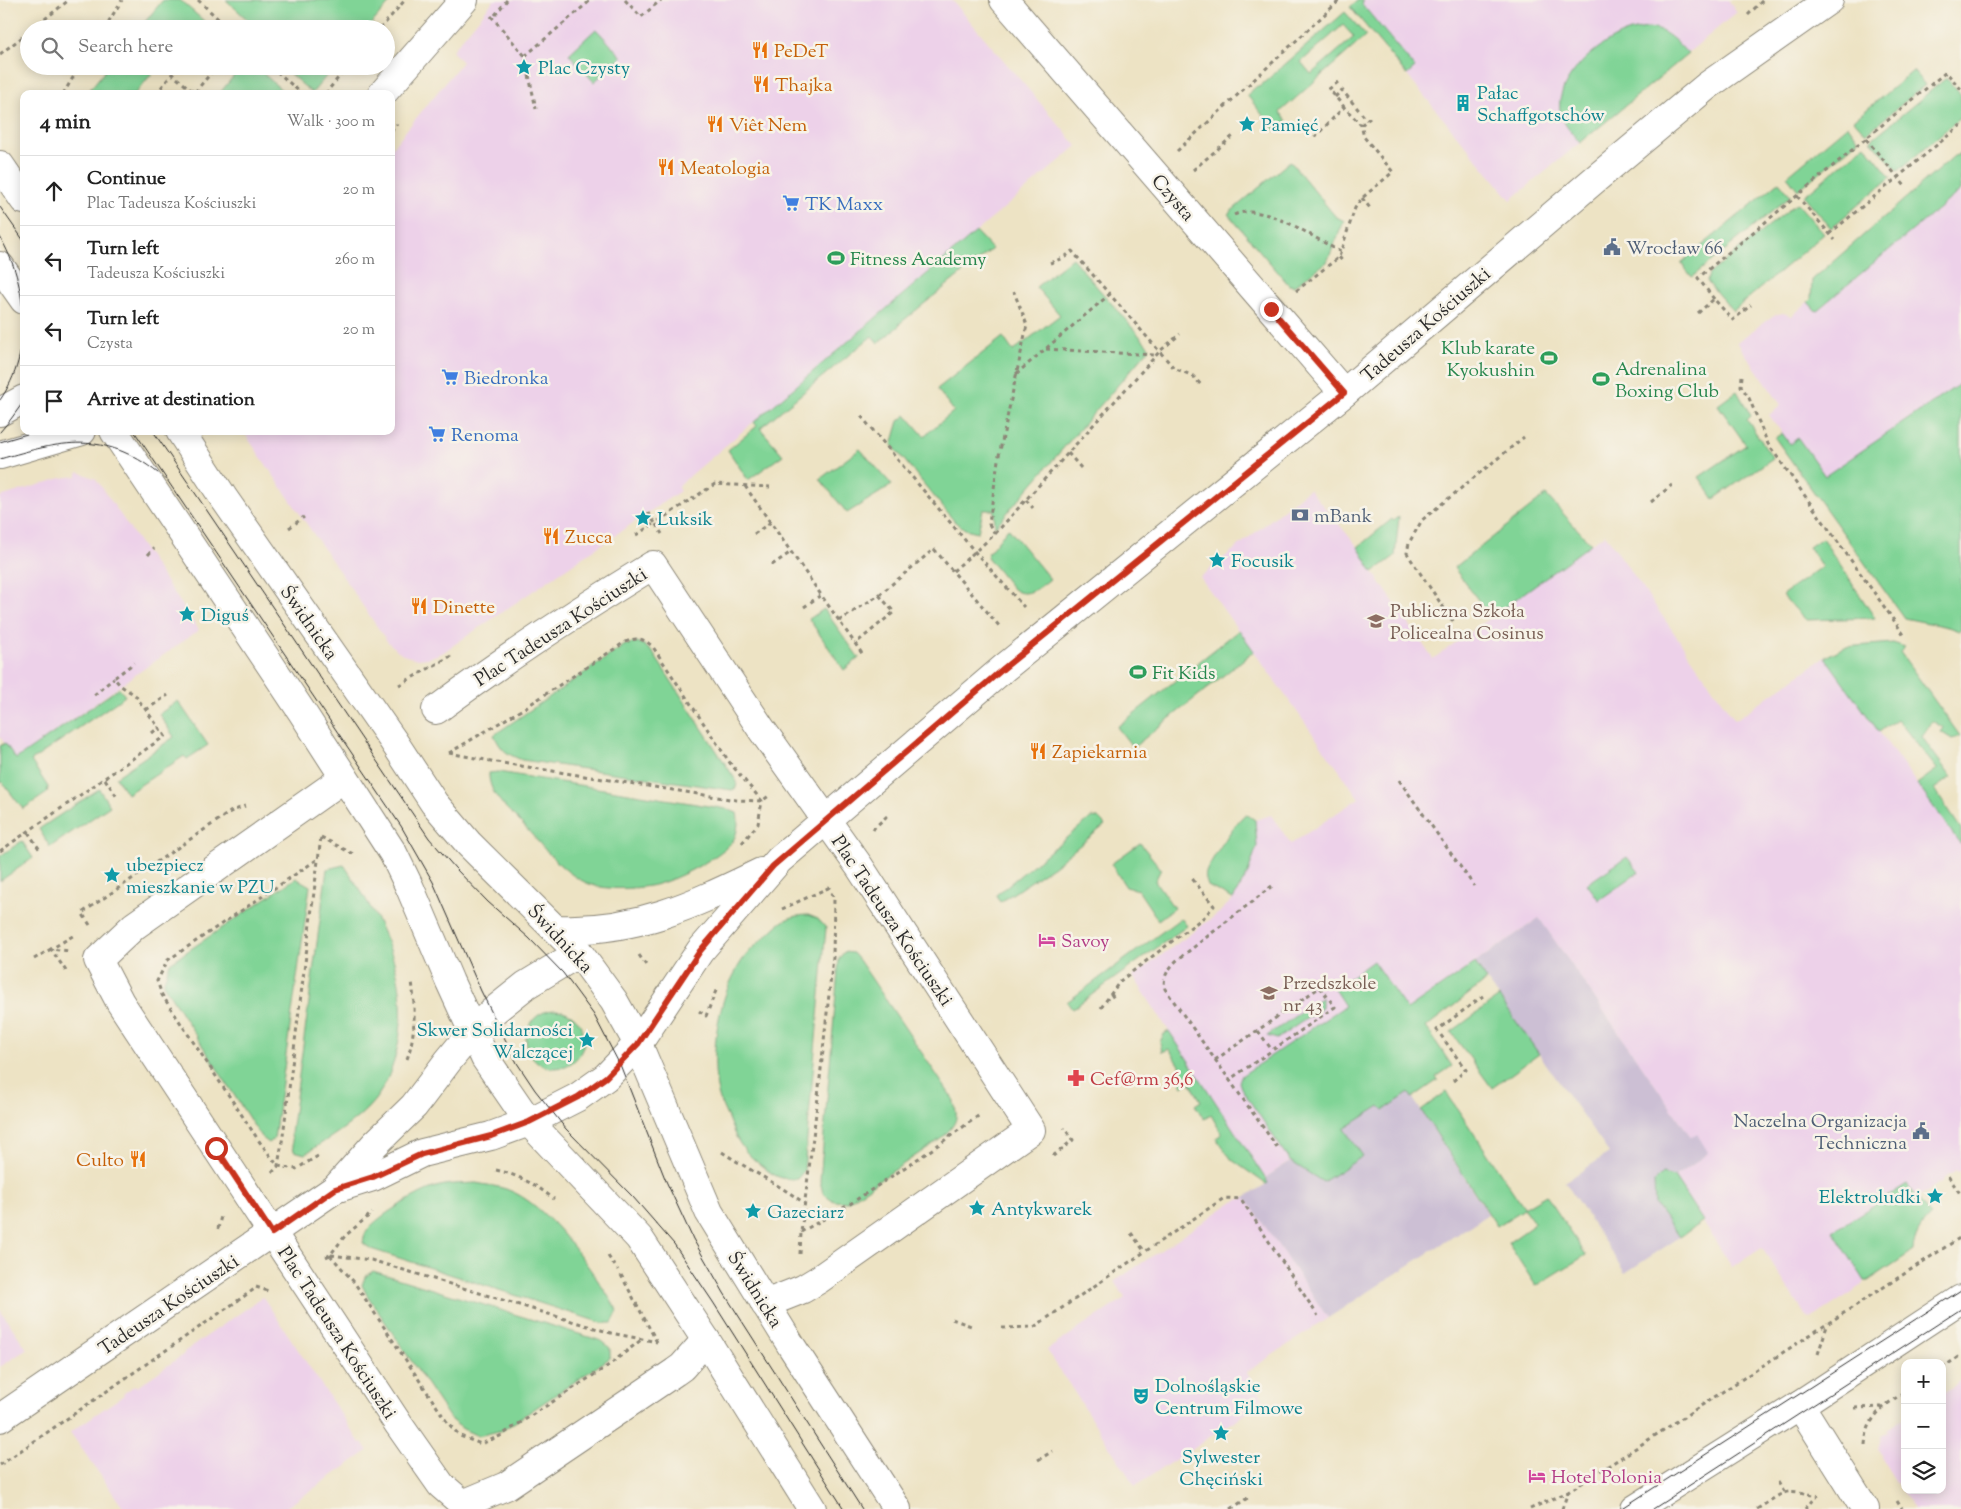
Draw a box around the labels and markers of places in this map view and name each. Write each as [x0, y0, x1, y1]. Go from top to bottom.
place label: PeDeT [774, 39, 828, 66]
restaurant icon: PeDeT [750, 40, 770, 60]
place label: Plac Czysty [538, 56, 631, 83]
place icon: Plac Czysty [514, 57, 534, 77]
place label: Thajka [775, 73, 833, 100]
restaurant icon: Thajka [751, 74, 771, 94]
place label: Pałac Schaffgotschów [1477, 81, 1605, 130]
building icon: Pałac Schaffgotschów [1453, 93, 1473, 113]
place label: Viêt Nem [729, 113, 808, 140]
place label: Pamięć [1261, 113, 1319, 140]
restaurant icon: Viêt Nem [705, 114, 725, 134]
place icon: Pamięć [1237, 114, 1257, 134]
place label: Meatologia [680, 156, 771, 183]
restaurant icon: Meatologia [656, 157, 676, 177]
place label: TK Maxx [805, 192, 883, 219]
supermarket icon: TK Maxx [781, 193, 801, 213]
place label: Wrocław 66 [1626, 236, 1723, 263]
public building icon: Wrocław 66 [1602, 237, 1622, 257]
place label: Fitness Academy [850, 247, 987, 274]
sports icon: Fitness Academy [826, 248, 846, 268]
place label: Klub karate Kyokushin [1441, 336, 1535, 385]
sports icon: Klub karate Kyokushin [1539, 348, 1559, 368]
place label: Adrenalina Boxing Club [1615, 357, 1719, 406]
place label: Biedronka [464, 366, 549, 393]
supermarket icon: Biedronka [440, 367, 460, 387]
sports icon: Adrenalina Boxing Club [1591, 369, 1611, 389]
place label: Renoma [451, 423, 519, 450]
supermarket icon: Renoma [427, 424, 447, 444]
place label: mBank [1314, 504, 1373, 531]
bank icon: mBank [1290, 505, 1310, 525]
place label: Luksik [657, 507, 714, 534]
place icon: Luksik [633, 508, 653, 528]
place label: Zucca [565, 525, 613, 552]
restaurant icon: Zucca [541, 526, 561, 546]
place label: Focusik [1231, 549, 1295, 576]
place icon: Focusik [1207, 550, 1227, 570]
place label: Dinette [433, 595, 495, 622]
restaurant icon: Dinette [409, 596, 429, 616]
place label: Publiczna Szkoła Policealna Cosinus [1390, 599, 1544, 648]
place label: Diguś [201, 603, 249, 630]
place icon: Diguś [177, 604, 197, 624]
school or university icon: Publiczna Szkoła Policealna Cosinus [1366, 611, 1386, 631]
place label: Fit Kids [1152, 661, 1215, 688]
sports icon: Fit Kids [1128, 662, 1148, 682]
place label: Zapiekarnia [1052, 740, 1147, 767]
restaurant icon: Zapiekarnia [1028, 741, 1048, 761]
place label: ubezpiecz mieszkanie w PZU [126, 853, 275, 902]
place icon: ubezpiecz mieszkanie w PZU [102, 865, 122, 885]
place label: Savoy [1061, 929, 1110, 956]
hotel icon: Savoy [1037, 930, 1057, 950]
place label: Przedszkole nr 43 [1283, 971, 1376, 1020]
school or university icon: Przedszkole nr 43 [1259, 983, 1279, 1003]
place label: Skwer Solidarności Walczącej [416, 1018, 573, 1067]
place icon: Skwer Solidarności Walczącej [577, 1030, 597, 1050]
place label: Cef@rm 36,6 [1090, 1067, 1193, 1094]
pharmacy icon: Cef@rm 36,6 [1066, 1068, 1086, 1088]
place label: Naczelna Organizacja Techniczna [1733, 1109, 1907, 1158]
public building icon: Naczelna Organizacja Techniczna [1911, 1121, 1931, 1141]
place label: Culto [76, 1148, 124, 1175]
restaurant icon: Culto [128, 1149, 148, 1169]
place label: Elektroludki [1819, 1185, 1921, 1212]
place icon: Elektroludki [1925, 1186, 1945, 1206]
place label: Antykwarek [991, 1197, 1093, 1224]
place icon: Antykwarek [967, 1198, 987, 1218]
place label: Gazeciarz [767, 1200, 844, 1227]
place icon: Gazeciarz [743, 1201, 763, 1221]
place label: Dolnośląskie Centrum Filmowe [1155, 1374, 1303, 1423]
theatre icon: Dolnośląskie Centrum Filmowe [1131, 1386, 1151, 1406]
place icon: Sylwester Chęciński [1211, 1423, 1231, 1443]
place label: Sylwester Chęciński [1179, 1445, 1263, 1494]
place label: Hotel Polonia [1551, 1465, 1662, 1492]
hotel icon: Hotel Polonia [1527, 1466, 1547, 1486]

